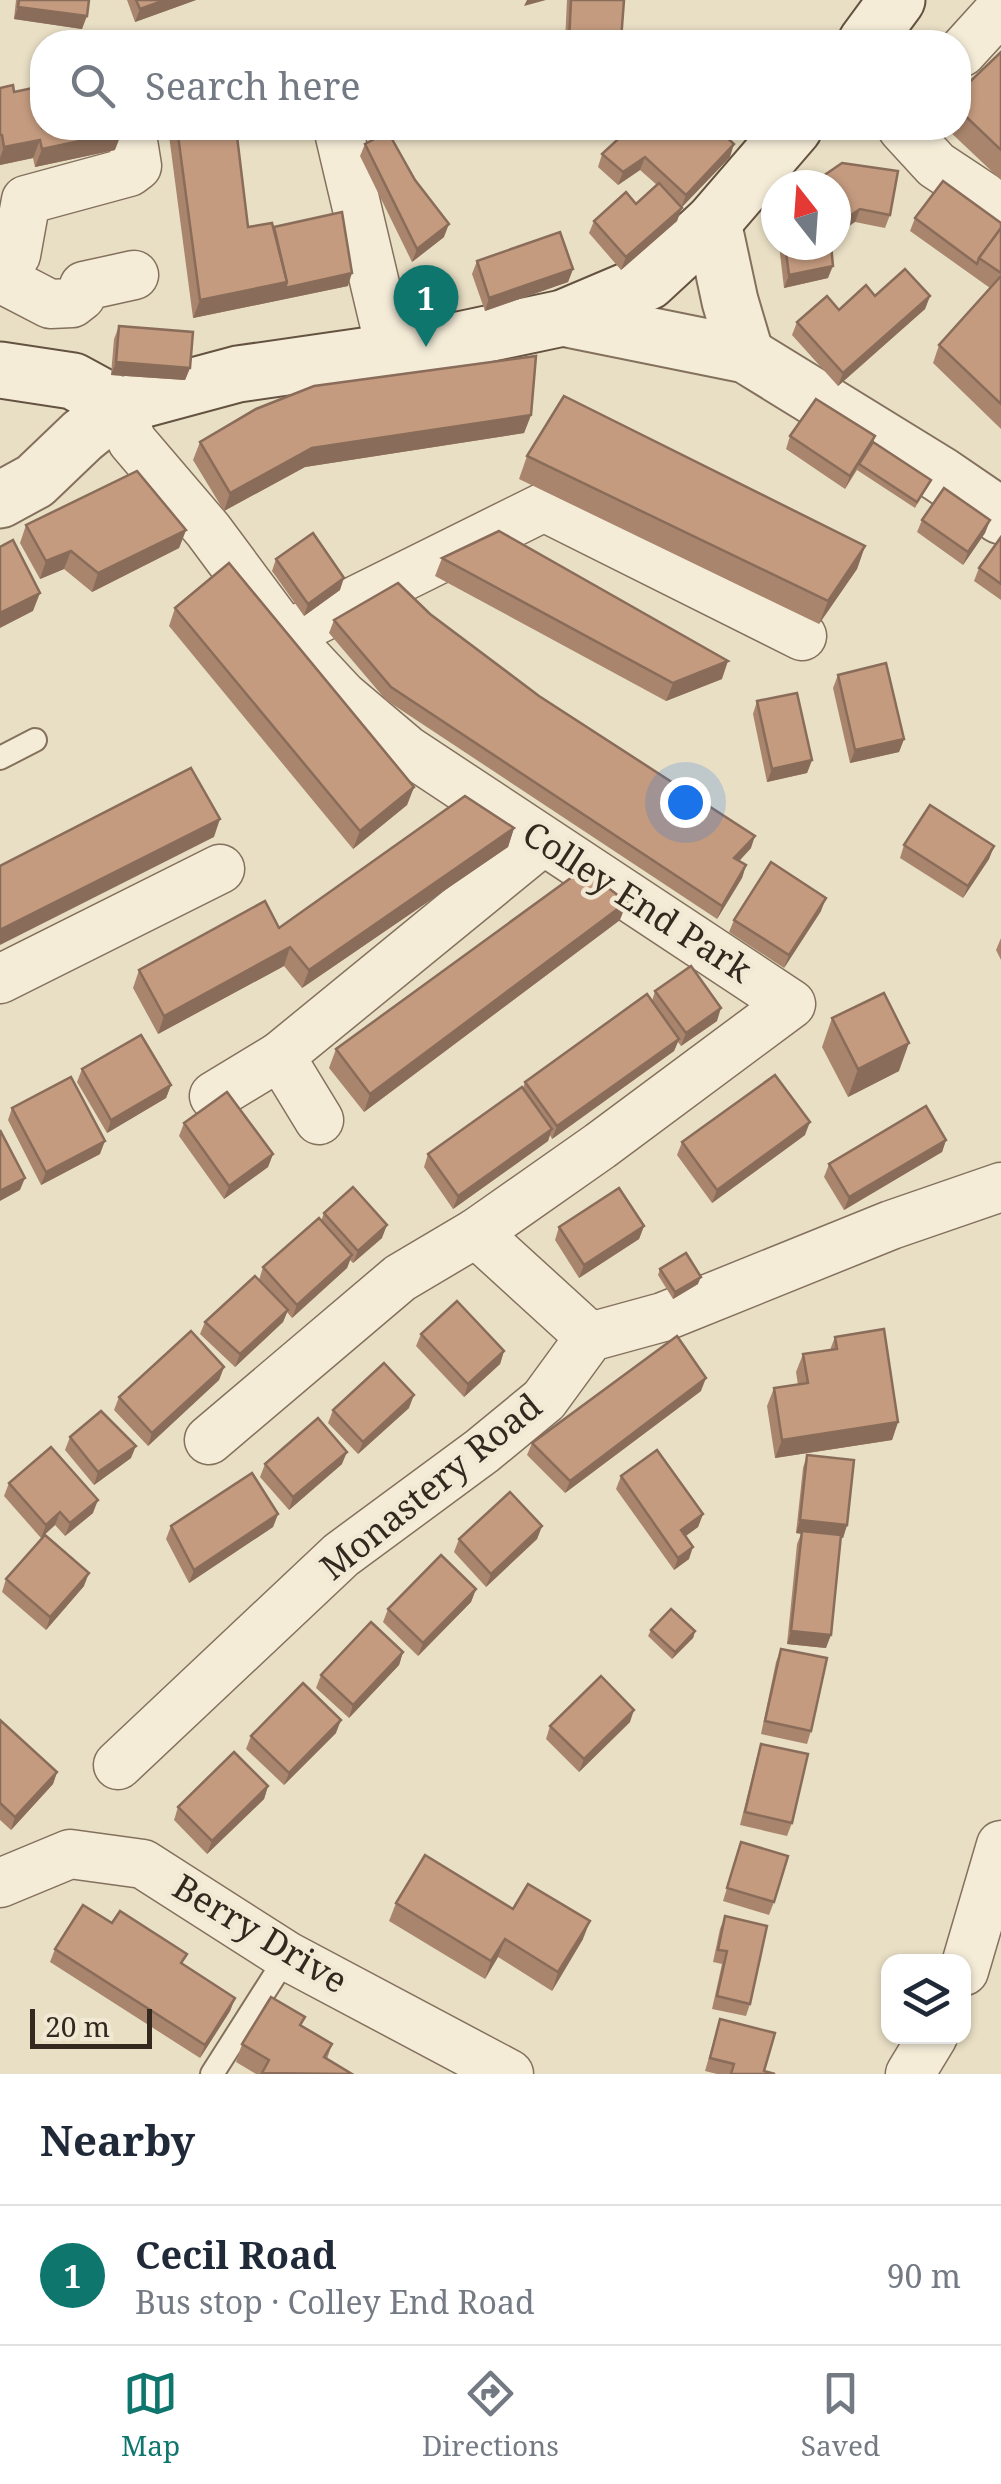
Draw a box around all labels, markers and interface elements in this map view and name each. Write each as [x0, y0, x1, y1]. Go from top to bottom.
search box [30, 30, 971, 140]
icon: search [65, 58, 120, 113]
text: Search here [145, 59, 361, 111]
north arrow [761, 170, 851, 260]
pin: 1 [394, 264, 458, 347]
your location [660, 777, 711, 828]
street label: Colley End Park [514, 809, 762, 993]
street label: Monastery Road [310, 1382, 550, 1590]
street label: Berry Drive [165, 1862, 357, 2003]
map controls [881, 1954, 971, 2044]
button: layers [881, 1954, 971, 2044]
scale bar [30, 2004, 152, 2048]
text: 20 m [45, 2007, 110, 2045]
text: Nearby [40, 2111, 195, 2168]
text: Cecil Road [135, 2228, 337, 2280]
text: 1 [63, 2254, 82, 2297]
text: 90 m [887, 2254, 961, 2297]
text: Bus stop · Colley End Road [135, 2280, 535, 2323]
tab: Map [121, 2366, 180, 2464]
tab: Directions [422, 2366, 559, 2464]
tab: Saved [801, 2366, 880, 2464]

